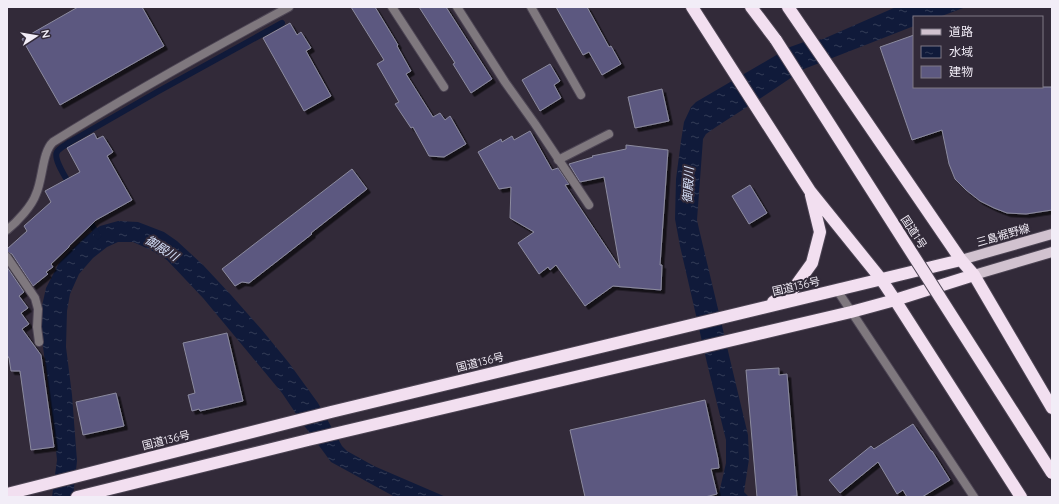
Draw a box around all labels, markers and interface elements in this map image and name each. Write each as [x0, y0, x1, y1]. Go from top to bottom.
north arrow [16, 16, 56, 56]
legend [913, 16, 1043, 88]
text: 道路 [949, 24, 973, 39]
text: N [38, 29, 53, 39]
text: 水域 [949, 44, 973, 59]
text: 建物 [949, 64, 973, 79]
water label: 御殿川 [680, 165, 697, 203]
street label: 国道1号 [898, 213, 930, 251]
street label: 三島裾野線 [975, 221, 1031, 249]
water label: 御殿川 [143, 232, 183, 265]
street label: 国道136号 [771, 274, 821, 298]
street label: 国道136号 [455, 349, 505, 375]
street label: 国道136号 [141, 427, 191, 453]

